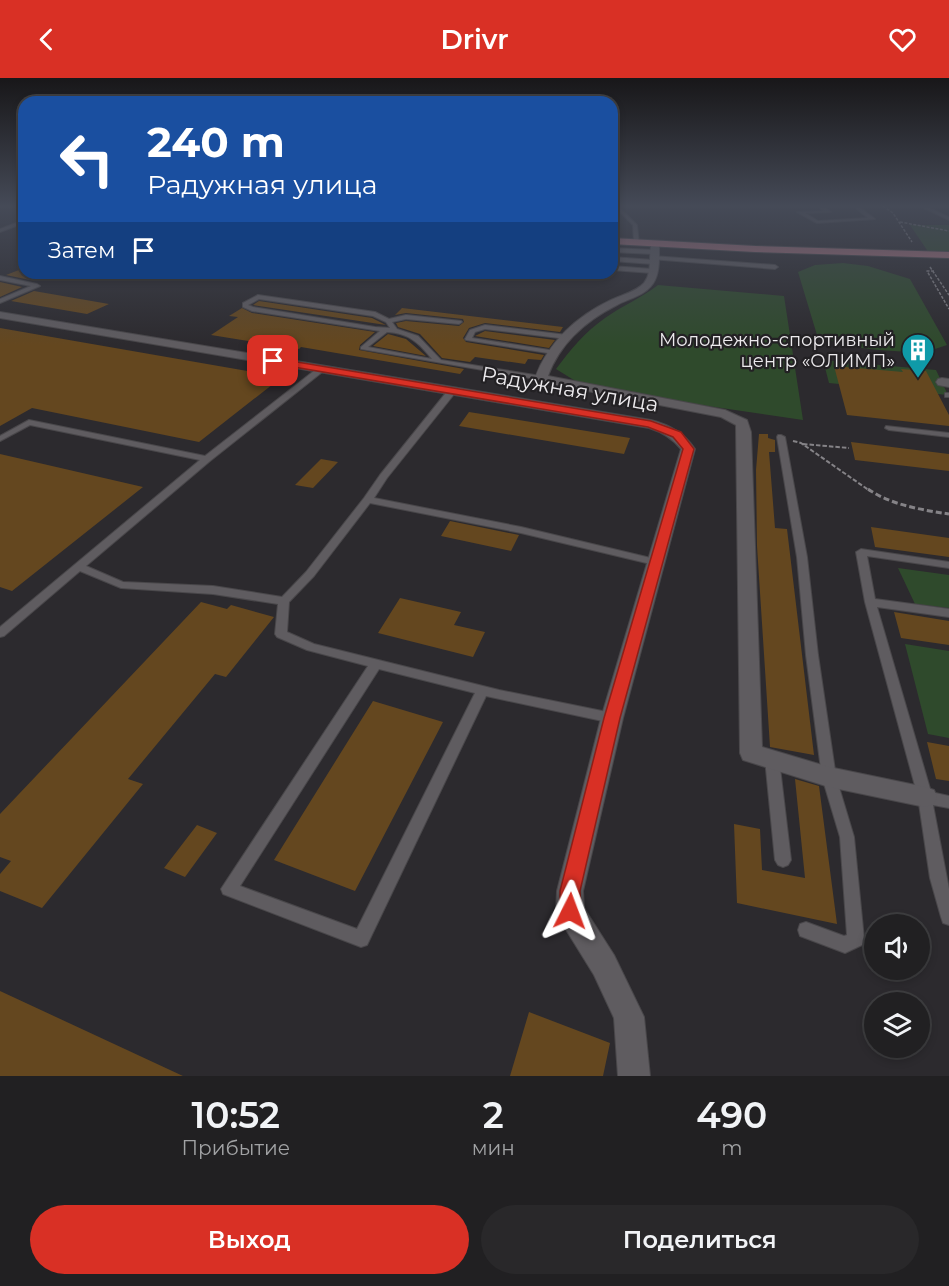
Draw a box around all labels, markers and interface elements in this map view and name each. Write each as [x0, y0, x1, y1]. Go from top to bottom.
icon: back [30, 23, 63, 56]
text: Drivr [440, 23, 509, 56]
icon: heart [886, 23, 919, 56]
text: 240 m [147, 116, 285, 168]
icon: left [48, 120, 126, 198]
text: Радужная улица [147, 168, 378, 201]
icon: arrive [127, 234, 160, 267]
text: Затем [48, 237, 115, 264]
place label: Молодежно-спортивный центр «ОЛИМП» [659, 329, 895, 372]
building icon: Молодежно-спортивный центр «ОЛИМП» [900, 332, 936, 379]
pin [247, 335, 298, 386]
icon: arrive [256, 344, 289, 377]
street label: Радужная улица [480, 361, 660, 417]
position arrow [538, 879, 602, 943]
map controls [864, 914, 930, 1058]
button: sound [864, 914, 930, 980]
button: layers [864, 992, 930, 1058]
text: 10:52 [192, 1093, 280, 1137]
text: 2 [483, 1093, 504, 1137]
text: 490 [696, 1093, 767, 1137]
text: Прибытие [182, 1136, 290, 1160]
text: мин [472, 1136, 515, 1160]
text: m [721, 1136, 742, 1160]
button: Выход [30, 1205, 469, 1274]
button: Поделиться [481, 1205, 919, 1274]

